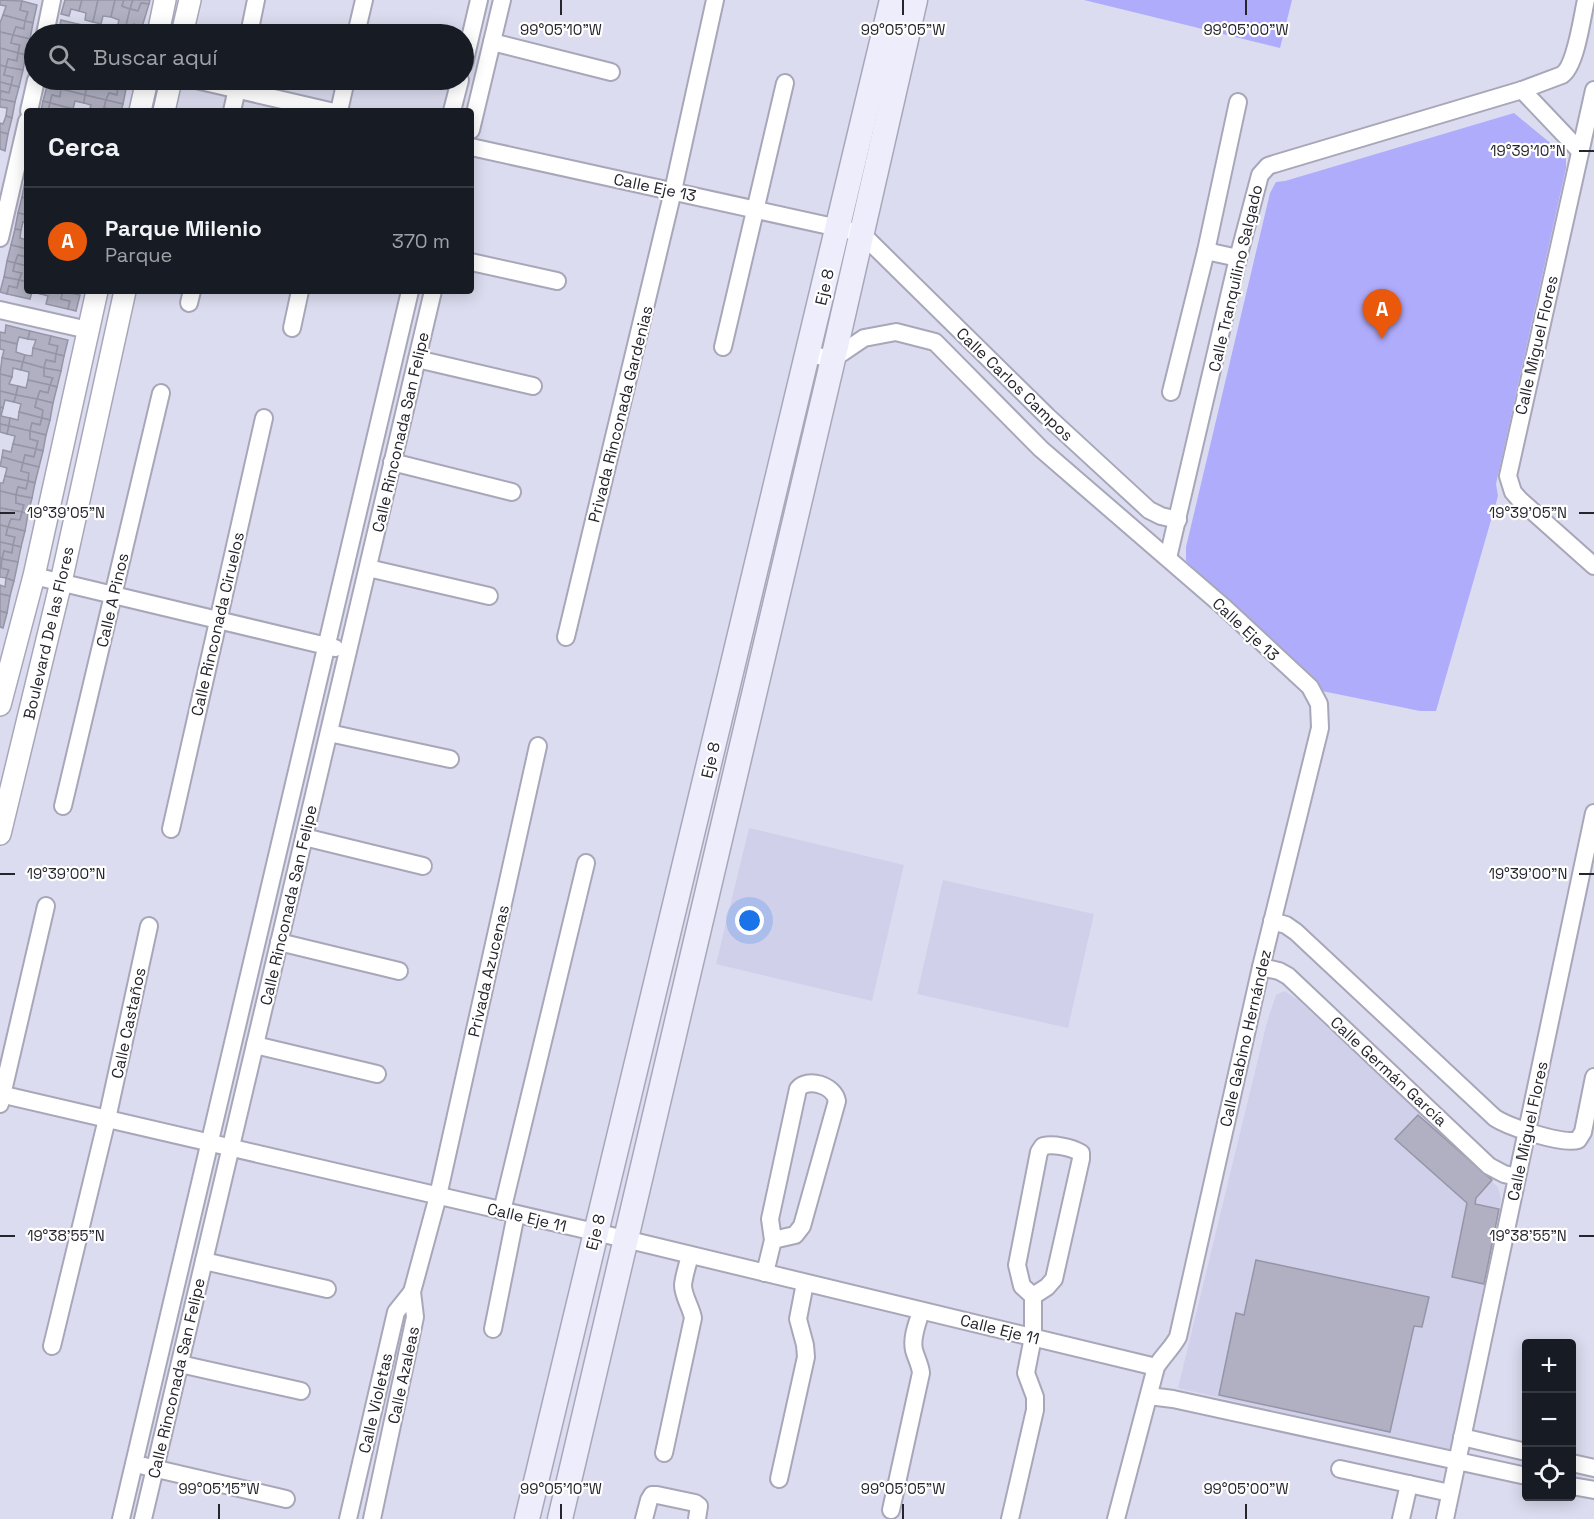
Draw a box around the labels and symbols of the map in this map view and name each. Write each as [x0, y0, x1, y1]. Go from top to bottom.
text: 99°05'10"W [520, 20, 602, 39]
text: 99°05'05"W [861, 20, 945, 39]
text: 99°05'00"W [1203, 20, 1289, 39]
text: 19°39'10"N [1490, 141, 1566, 160]
street label: Calle Eje 13 [612, 169, 698, 206]
street label: Calle Tranquilino Salgado [1204, 182, 1267, 374]
street label: Eje 8 [810, 267, 839, 307]
street label: Calle Miguel Flores [1510, 273, 1563, 417]
pin: A [1362, 290, 1402, 339]
street label: Privada Rinconada Gardenias [583, 303, 658, 525]
street label: Calle Carlos Campos [952, 323, 1078, 446]
street label: Calle Rinconada San Felipe [367, 330, 434, 534]
text: 19°39'05"N [27, 503, 105, 522]
text: 19°39'05"N [1489, 503, 1567, 522]
street label: Calle Rinconada Ciruelos [186, 530, 249, 718]
street label: Boulevard De las Flores [18, 545, 79, 722]
street label: Calle A Pinos [91, 551, 134, 649]
street label: Calle Eje 13 [1208, 593, 1283, 666]
street label: Eje 8 [696, 740, 725, 780]
street label: Calle Rinconada San Felipe [255, 803, 322, 1007]
text: 19°39'00"N [27, 864, 105, 883]
text: 19°39'00"N [1489, 864, 1567, 883]
street label: Privada Azucenas [463, 903, 514, 1039]
your location [735, 906, 764, 935]
street label: Calle Gabino Hernández [1215, 947, 1276, 1129]
street label: Calle Castaños [106, 966, 151, 1081]
street label: Calle Germán García [1326, 1012, 1451, 1131]
street label: Calle Miguel Flores [1502, 1059, 1553, 1203]
street label: Calle Eje 11 [485, 1198, 569, 1237]
street label: Eje 8 [581, 1212, 610, 1252]
text: 19°38'55"N [27, 1226, 105, 1245]
text: 19°38'55"N [1489, 1226, 1567, 1245]
street label: Calle Rinconada San Felipe [143, 1276, 210, 1480]
street label: Calle Eje 11 [958, 1310, 1042, 1349]
street label: Calle Azaleas [383, 1324, 424, 1426]
street label: Calle Violetas [354, 1351, 397, 1455]
text: 99°05'15"W [178, 1479, 260, 1498]
text: 99°05'10"W [520, 1479, 602, 1498]
text: 99°05'05"W [861, 1479, 945, 1498]
text: 99°05'00"W [1203, 1479, 1289, 1498]

